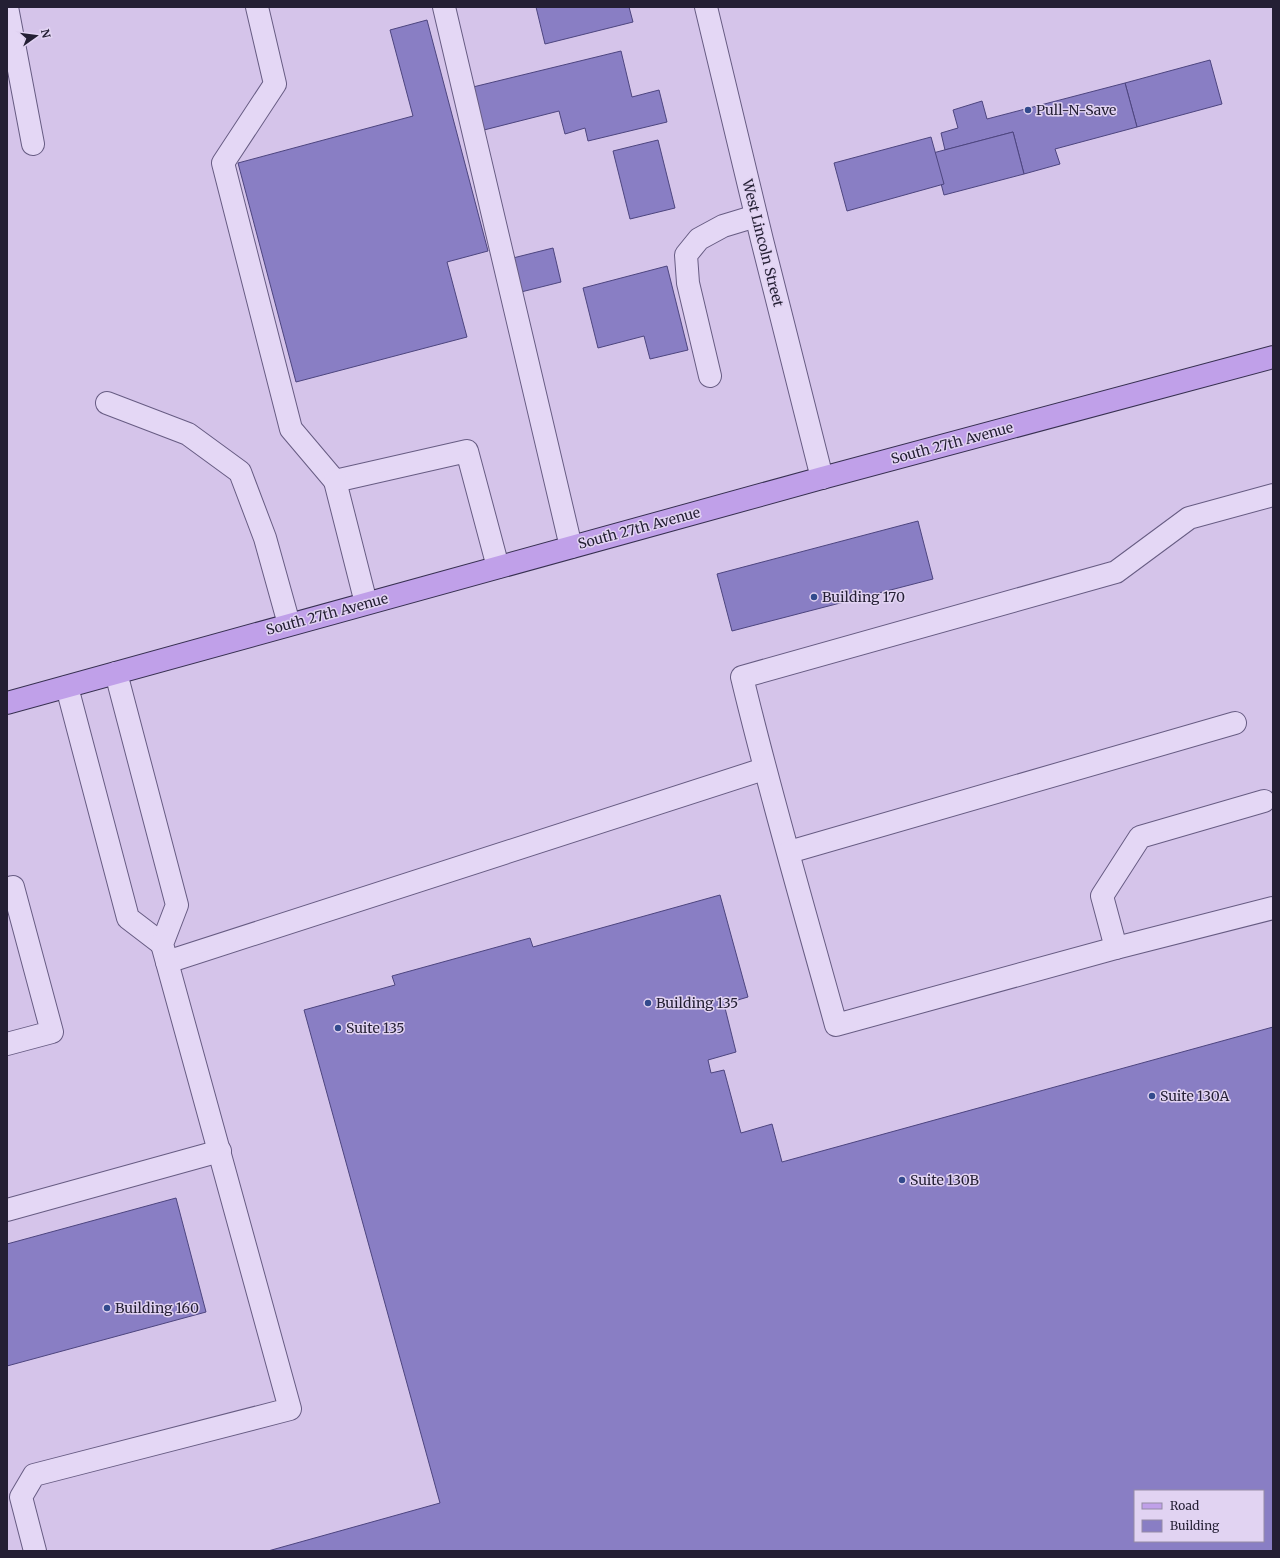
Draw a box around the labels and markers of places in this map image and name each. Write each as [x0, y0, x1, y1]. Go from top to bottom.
place label: Pull-N-Save [1036, 101, 1116, 119]
marker: Pull-N-Save [1023, 105, 1033, 115]
place label: Building 170 [822, 588, 905, 606]
marker: Building 170 [809, 592, 819, 602]
place label: Building 135 [656, 994, 738, 1012]
marker: Building 135 [643, 998, 653, 1008]
place label: Suite 135 [346, 1019, 404, 1037]
marker: Suite 135 [333, 1023, 343, 1033]
place label: Suite 130A [1160, 1087, 1229, 1105]
marker: Suite 130A [1147, 1091, 1157, 1101]
place label: Suite 130B [910, 1171, 979, 1189]
marker: Suite 130B [897, 1175, 907, 1185]
place label: Building 160 [115, 1299, 199, 1317]
marker: Building 160 [102, 1303, 112, 1313]

